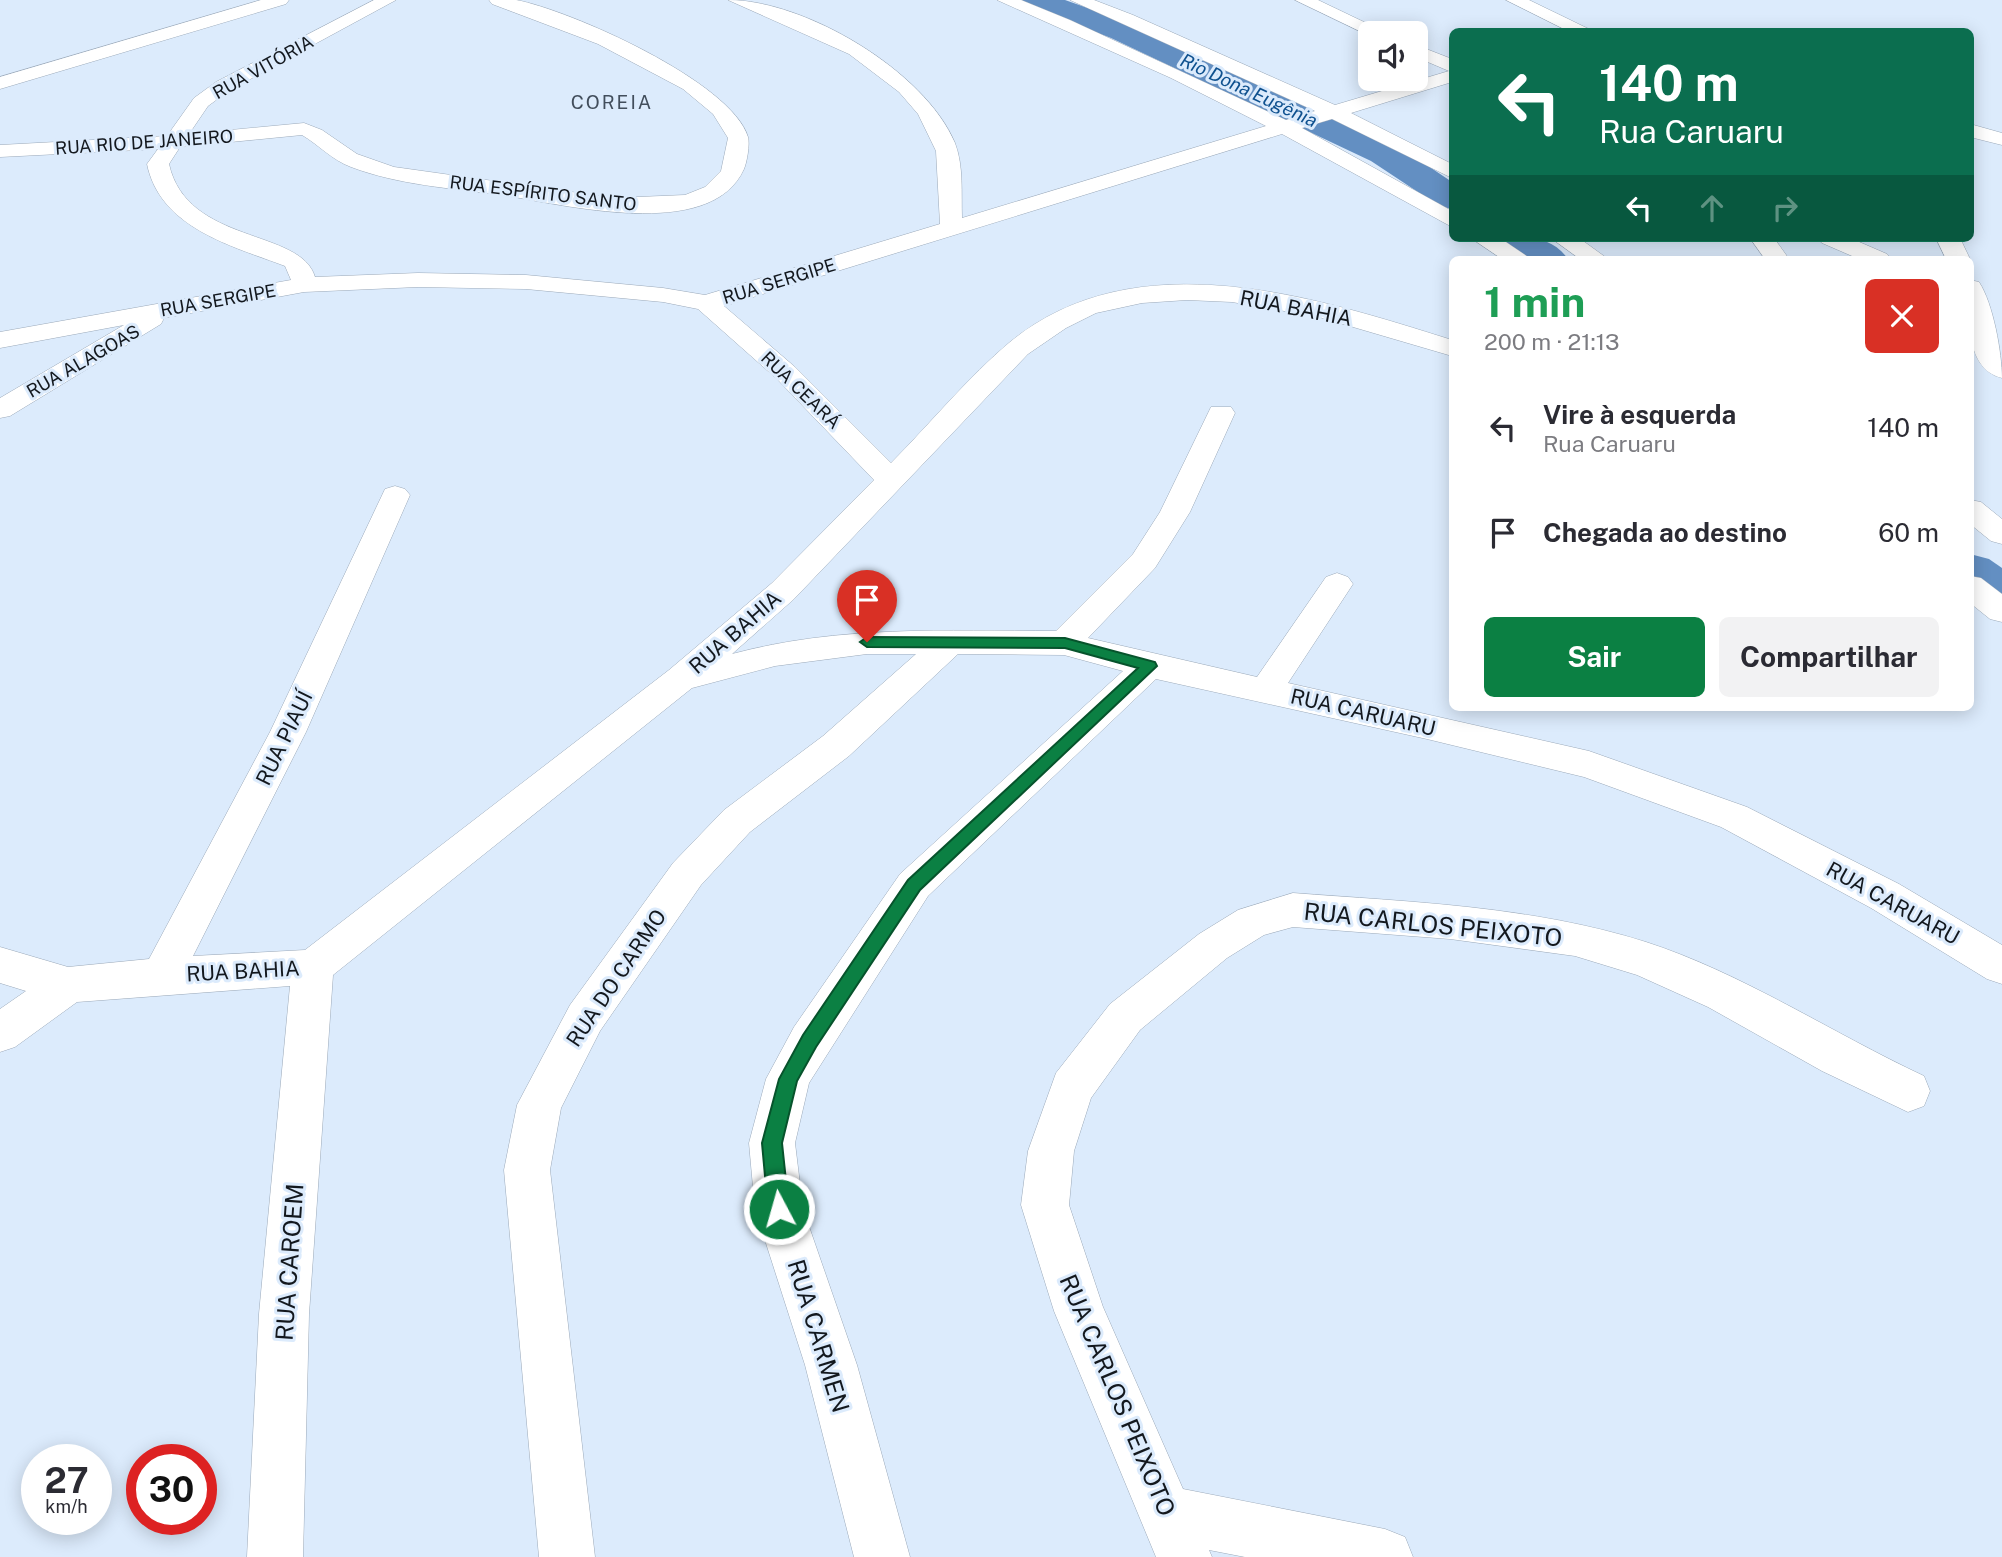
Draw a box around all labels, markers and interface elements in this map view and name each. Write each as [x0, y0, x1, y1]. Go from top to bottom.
map controls [1358, 21, 1428, 91]
button: sound [1358, 21, 1428, 91]
street label: RUA VITÓRIA [209, 30, 317, 103]
water label: Rio Dona Eugênia [1177, 49, 1321, 131]
text: 140 m [1599, 54, 1739, 112]
icon: left [1484, 56, 1575, 147]
district label: COREIA [571, 91, 653, 113]
text: Rua Caruaru [1599, 113, 1784, 150]
street label: RUA RIO DE JANEIRO [54, 125, 234, 159]
street label: RUA ESPÍRITO SANTO [448, 170, 638, 215]
icon: left [1620, 189, 1658, 227]
icon: ahead [1693, 189, 1731, 227]
icon: right [1766, 189, 1804, 227]
street label: RUA SERGIPE [720, 254, 838, 308]
text: 1 min [1484, 277, 1585, 326]
street label: RUA SERGIPE [158, 279, 278, 321]
button: close [1865, 279, 1939, 353]
street label: RUA BAHIA [1238, 285, 1354, 331]
street label: RUA ALAGOAS [23, 320, 143, 402]
text: 200 m · 21:13 [1484, 328, 1620, 355]
street label: RUA CEARÁ [757, 346, 846, 433]
text: Vire à esquerda [1543, 399, 1736, 430]
icon: left [1484, 409, 1522, 447]
text: 140 m [1867, 412, 1939, 443]
text: Rua Caruaru [1543, 430, 1676, 457]
icon: arrive [1484, 514, 1522, 552]
text: Chegada ao destino [1543, 517, 1787, 548]
text: 60 m [1878, 517, 1939, 548]
pin [837, 570, 897, 642]
icon: arrive [848, 581, 886, 619]
street label: RUA BAHIA [684, 585, 786, 679]
button: Sair [1484, 617, 1705, 697]
button: Compartilhar [1719, 617, 1939, 697]
street label: RUA CARUARU [1288, 683, 1438, 741]
street label: RUA PIAUÍ [250, 686, 318, 789]
street label: RUA CARUARU [1822, 856, 1964, 950]
street label: RUA CARLOS PEIXOTO [1302, 897, 1564, 951]
street label: RUA DO CARMO [561, 905, 671, 1051]
street label: RUA BAHIA [186, 956, 300, 986]
position arrow [742, 1172, 816, 1246]
street label: RUA CAROEM [270, 1182, 308, 1342]
street label: RUA CARMEN [782, 1256, 856, 1416]
street label: RUA CARLOS PEIXOTO [1054, 1270, 1182, 1520]
speed limit sign: 30 [126, 1444, 217, 1535]
text: 27 [44, 1460, 89, 1501]
text: km/h [45, 1496, 88, 1517]

